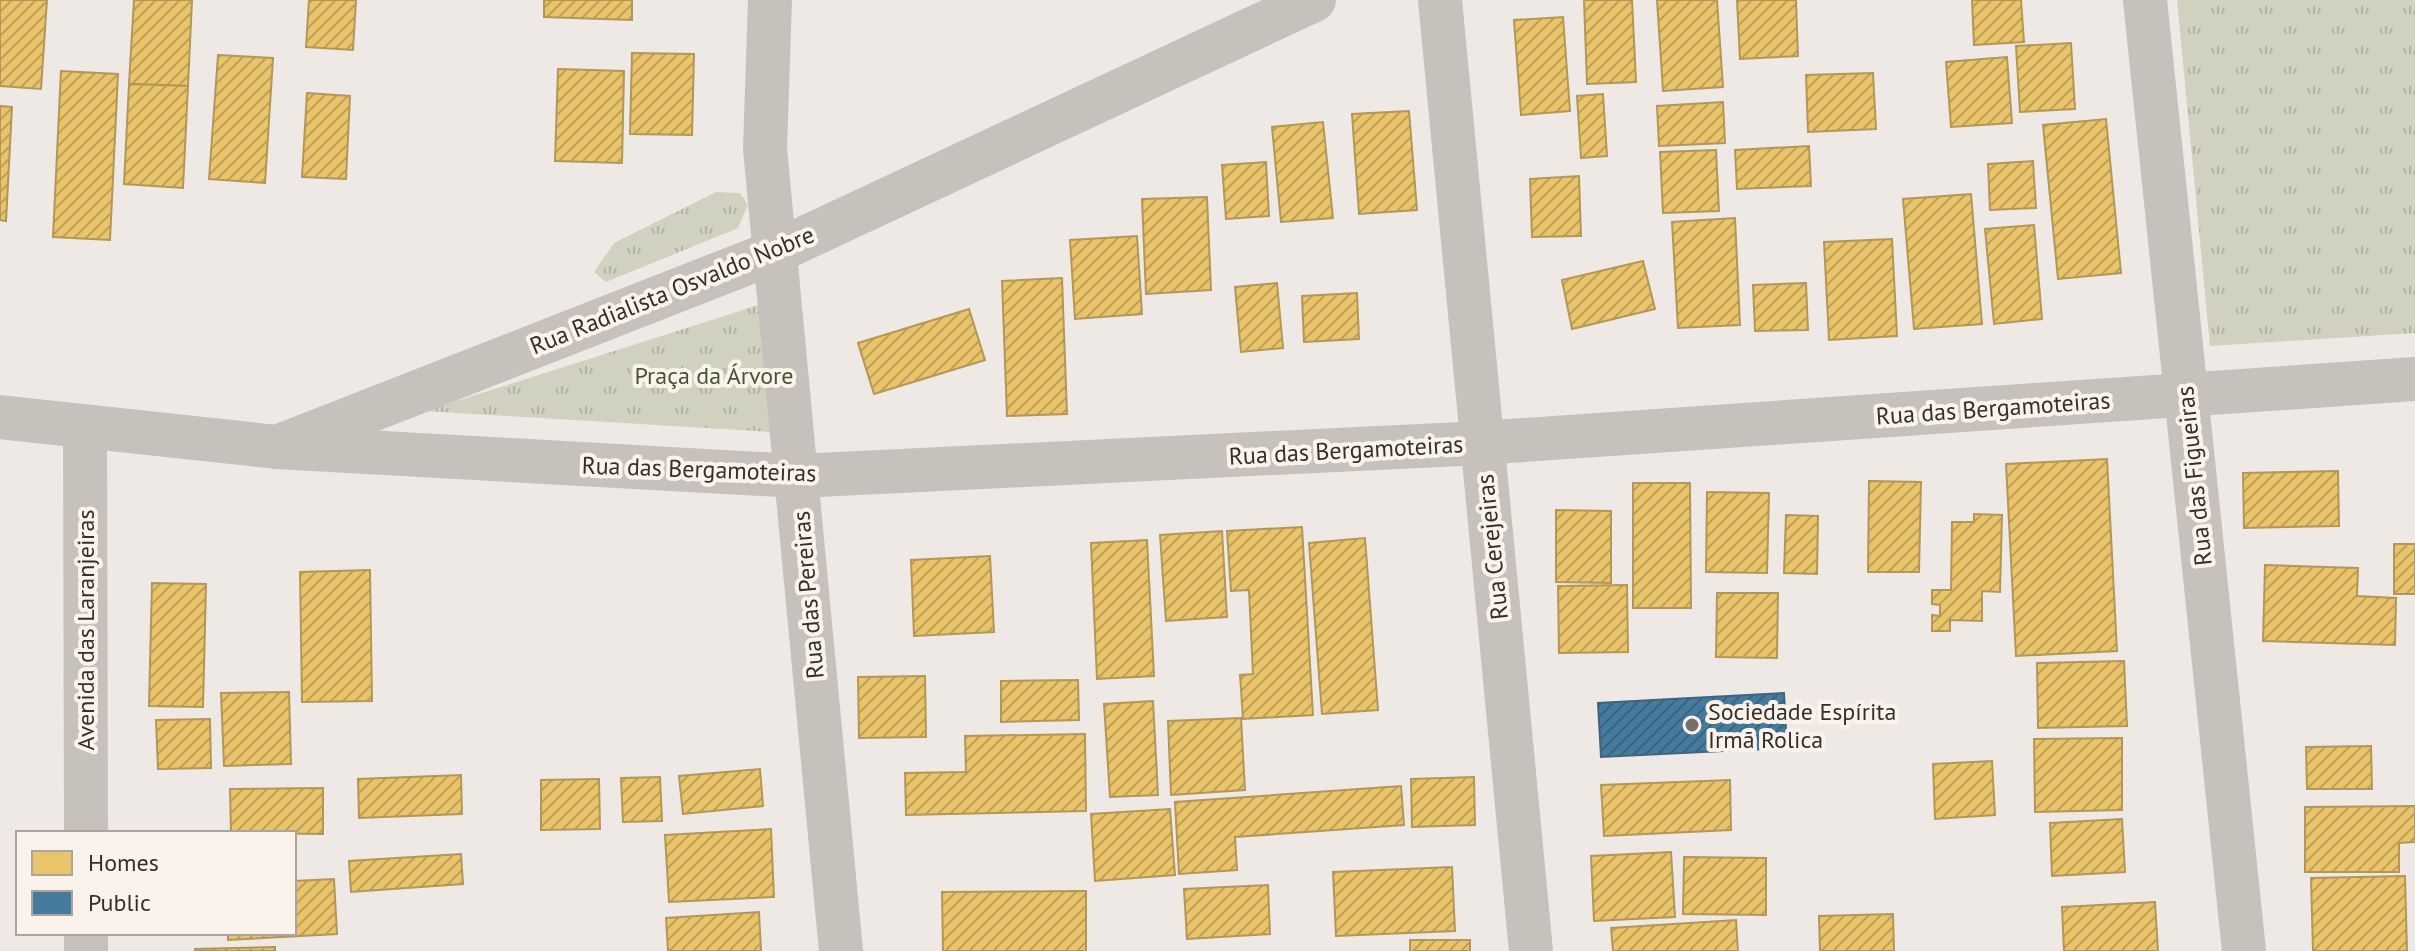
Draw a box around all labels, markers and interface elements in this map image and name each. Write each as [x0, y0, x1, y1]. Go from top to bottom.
street label: Rua Radialista Osvaldo Nobre [525, 219, 819, 361]
park label: Praça da Árvore [635, 360, 793, 391]
street label: Rua das Bergamoteiras [1875, 384, 2111, 432]
street label: Rua das Figueiras [2169, 385, 2219, 567]
street label: Rua das Bergamoteiras [1228, 428, 1464, 472]
street label: Rua das Bergamoteiras [581, 449, 817, 489]
street label: Rua Cerejeiras [1469, 473, 1515, 621]
street label: Avenida das Laranjeiras [70, 509, 101, 751]
street label: Rua das Pereiras [785, 510, 831, 680]
place label: Sociedade Espírita Irmã Rolica [1708, 696, 1896, 755]
marker: Sociedade Espírita Irmã Rolica [1683, 716, 1701, 734]
legend [16, 831, 296, 935]
text: Homes [88, 847, 159, 878]
text: Public [88, 887, 151, 918]

